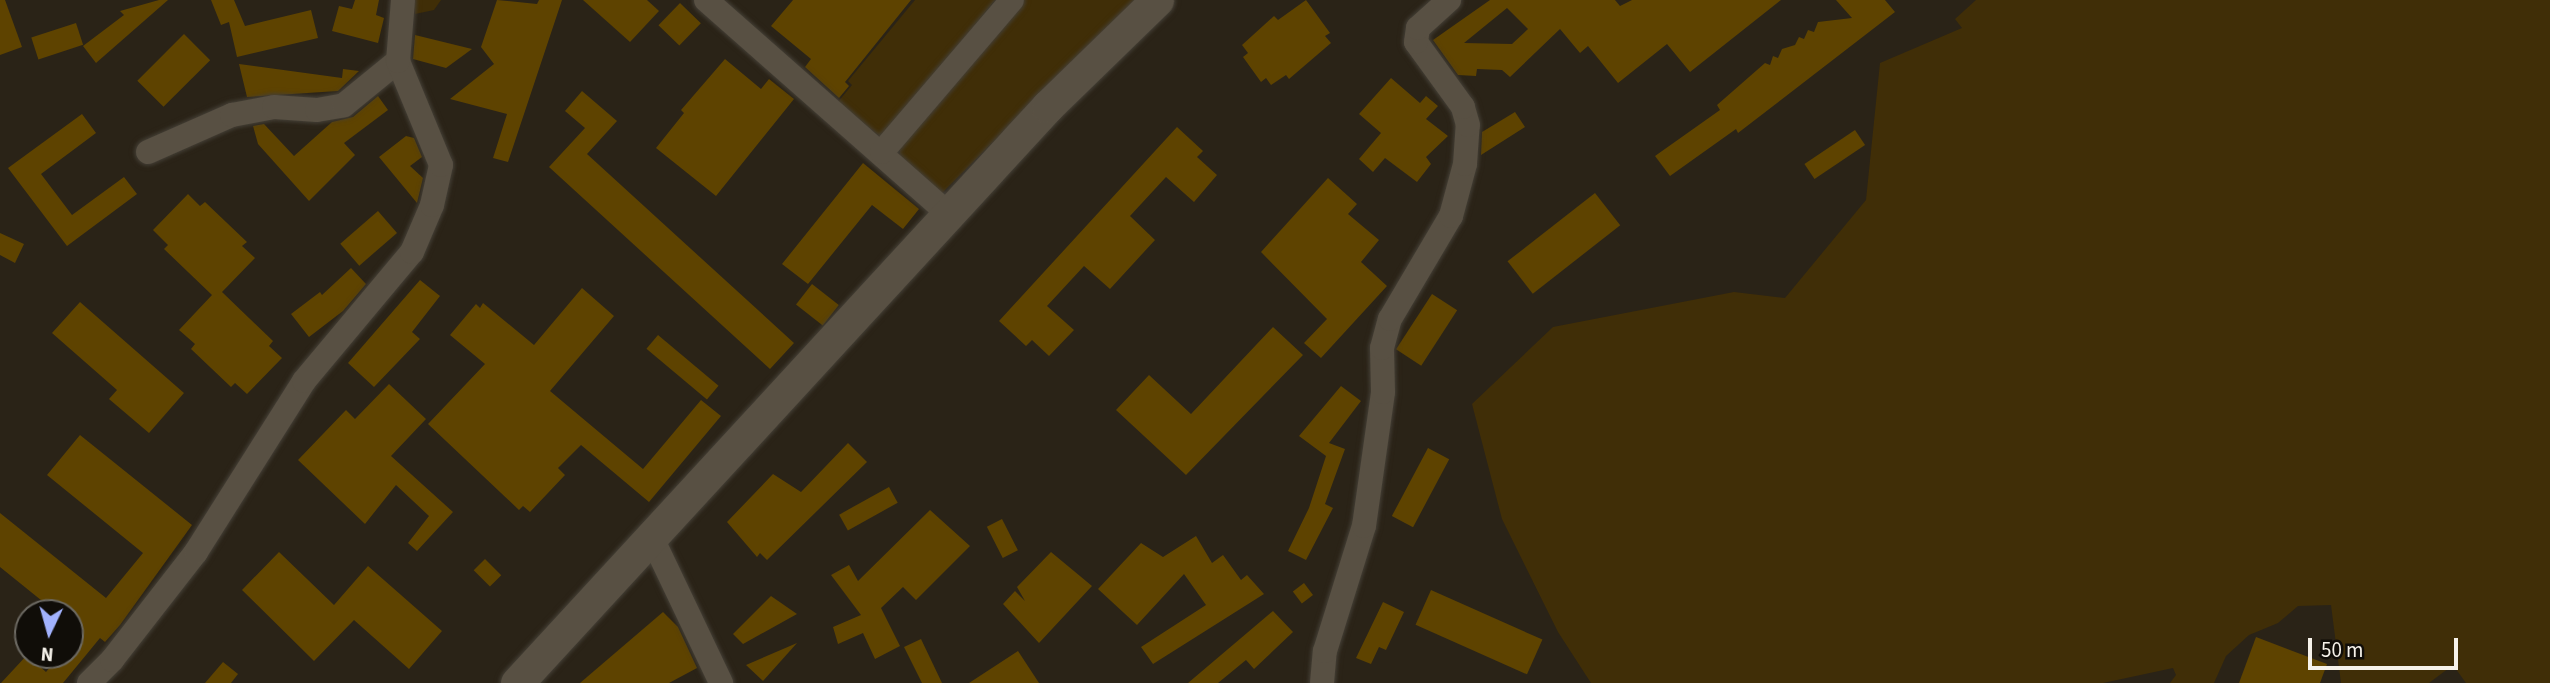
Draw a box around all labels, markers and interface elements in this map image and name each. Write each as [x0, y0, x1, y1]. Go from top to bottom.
north arrow [14, 599, 84, 669]
scale bar [2312, 624, 2462, 668]
text: 50 m [2321, 635, 2363, 665]
text: N [40, 639, 55, 667]

